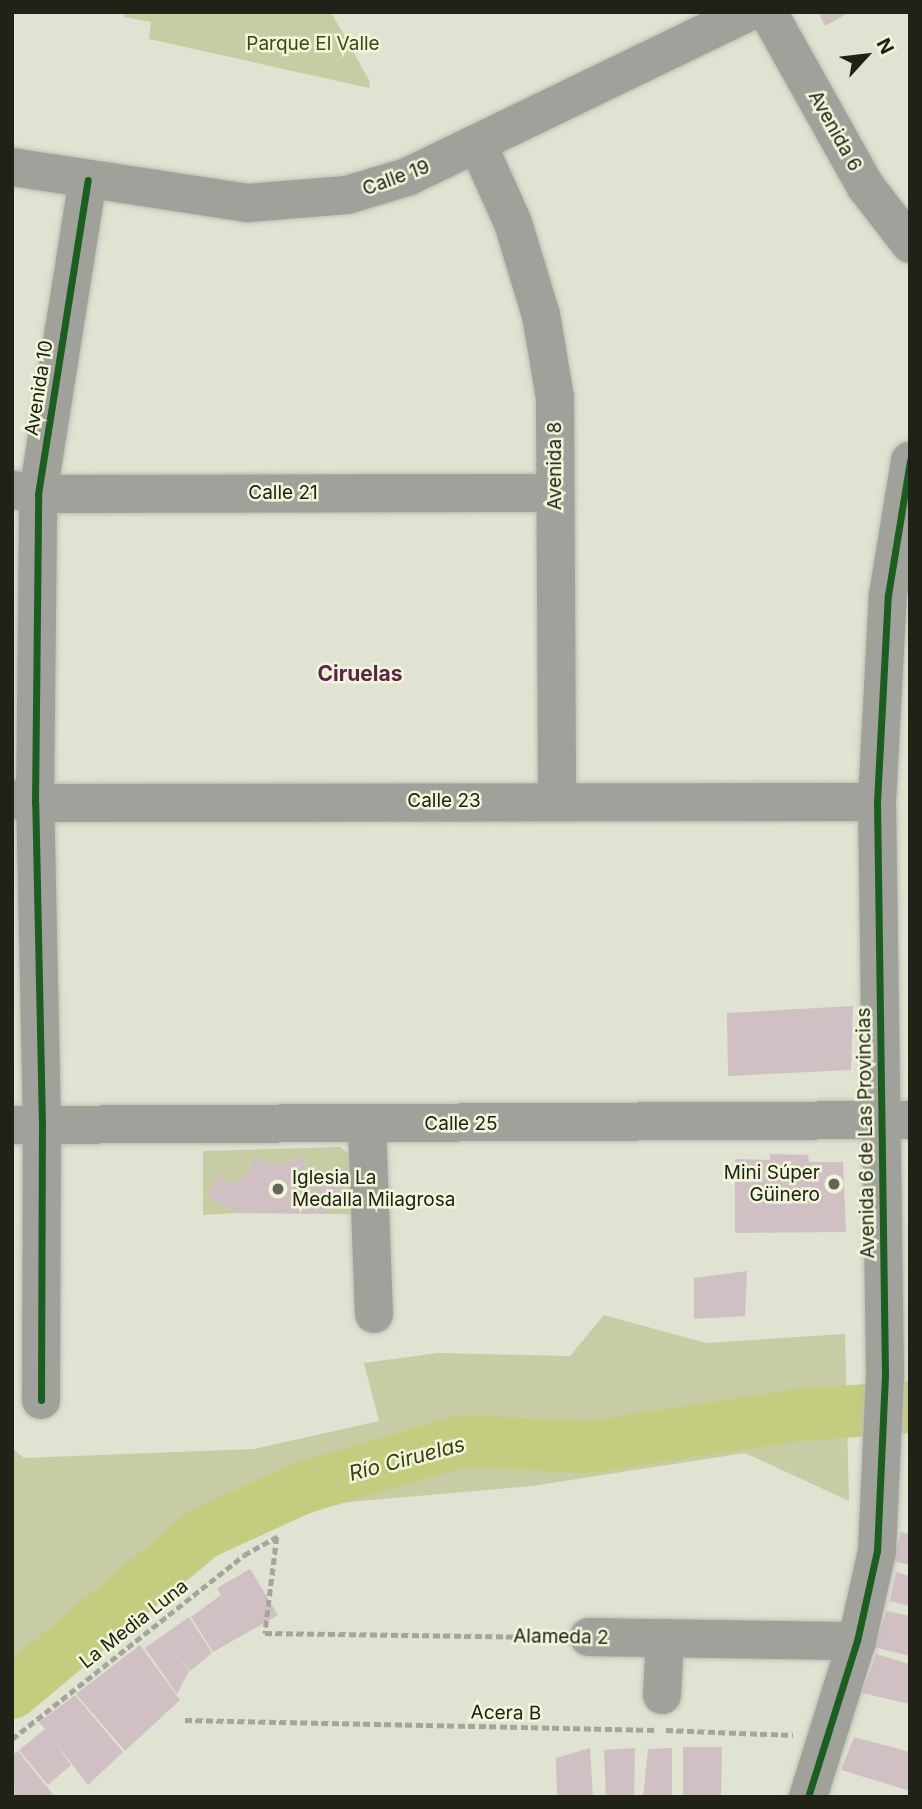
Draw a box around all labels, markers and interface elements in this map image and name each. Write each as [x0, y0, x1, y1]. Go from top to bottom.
north arrow [831, 21, 901, 91]
park label: Parque El Valle [246, 33, 380, 55]
text: N [872, 35, 899, 58]
street label: Avenida 6 [804, 87, 866, 175]
street label: Calle 19 [359, 155, 433, 201]
street label: Avenida 10 [20, 339, 58, 437]
street label: Avenida 8 [544, 422, 566, 510]
street label: Calle 21 [248, 482, 318, 504]
district label: Ciruelas [317, 661, 403, 687]
street label: Calle 23 [407, 790, 481, 812]
street label: Avenida 6 de Las Provincias [852, 1007, 880, 1259]
street label: Calle 25 [424, 1113, 498, 1135]
place label: Mini Súper Güinero [724, 1162, 820, 1206]
place label: Iglesia La Medalla Milagrosa [292, 1167, 455, 1211]
marker: Mini Súper Güinero [826, 1176, 842, 1192]
marker: Iglesia La Medalla Milagrosa [270, 1181, 286, 1197]
water label: Río Ciruelas [346, 1431, 468, 1487]
street label: La Media Luna [75, 1575, 193, 1673]
street label: Alameda 2 [513, 1625, 609, 1649]
street label: Acera B [470, 1701, 542, 1725]

